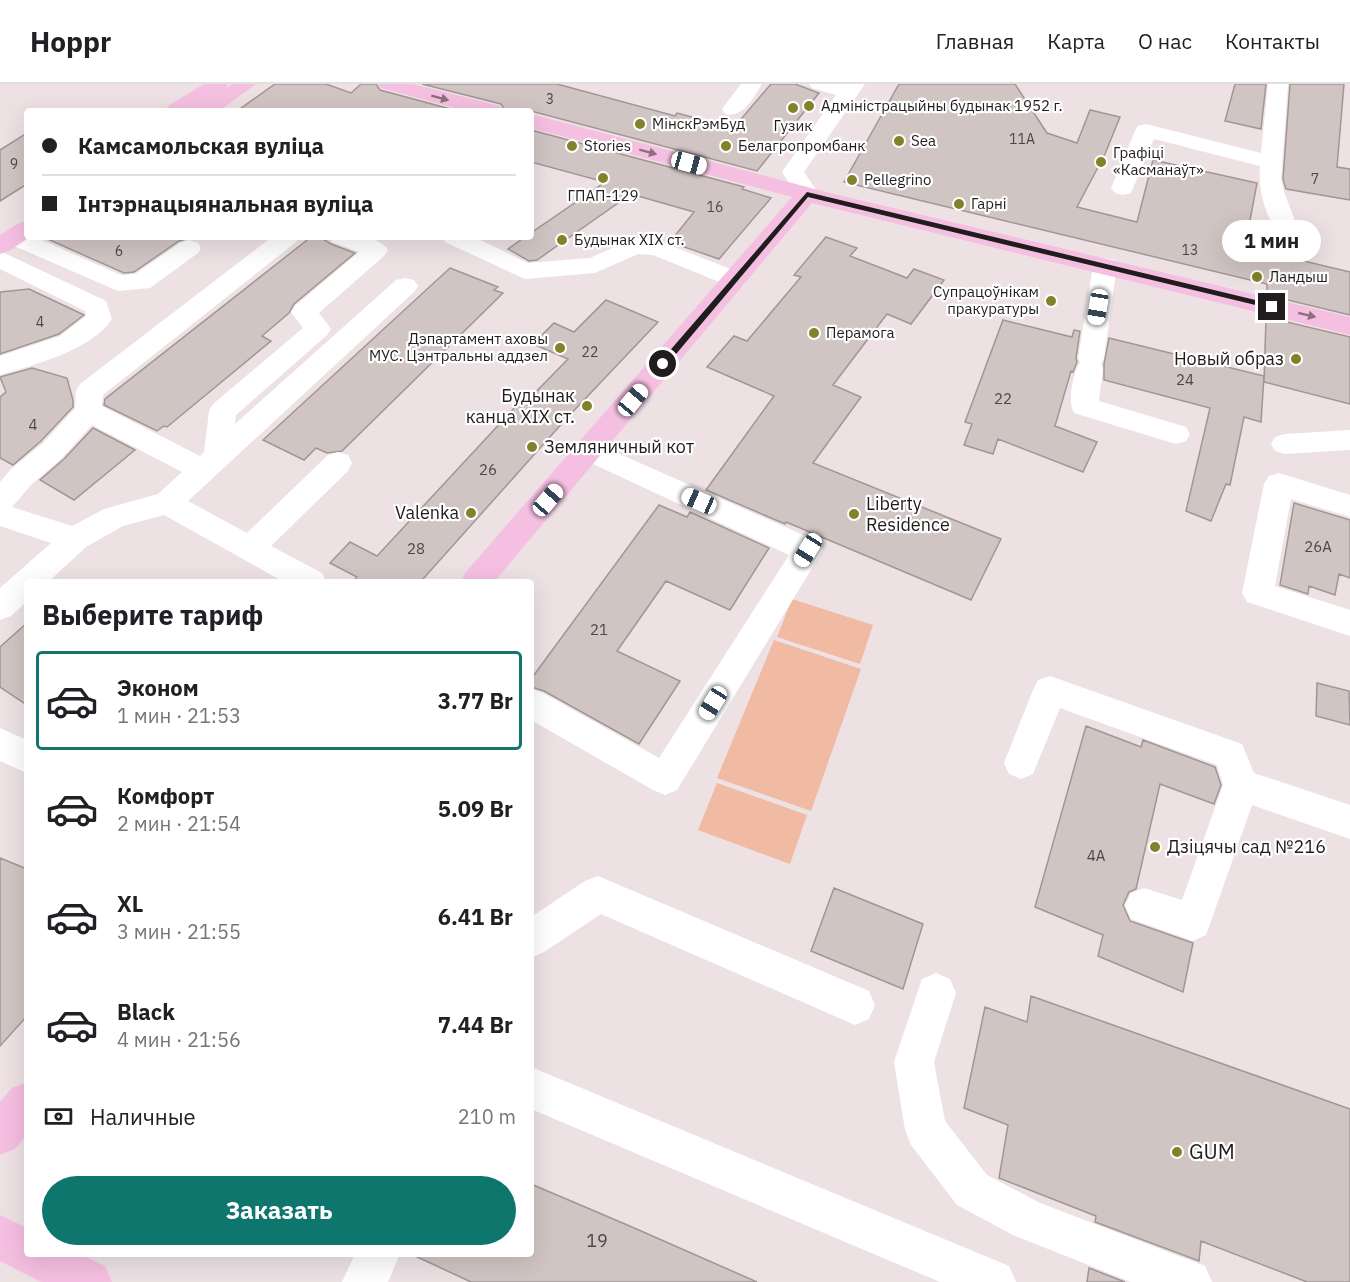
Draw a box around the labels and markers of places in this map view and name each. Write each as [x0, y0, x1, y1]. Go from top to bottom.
place label: Адміністрацыйны будынак 1952 г. [821, 96, 1063, 115]
marker: Адміністрацыйны будынак 1952 г. [802, 99, 816, 113]
marker: Гузик [786, 101, 800, 115]
place label: МінскРэмБуд [652, 114, 745, 133]
place label: Гузик [774, 116, 812, 135]
marker: МінскРэмБуд [633, 117, 647, 131]
place label: Sea [911, 131, 936, 150]
marker: Sea [892, 134, 906, 148]
place label: Stories [584, 136, 631, 155]
place label: Белагропромбанк [738, 136, 866, 155]
marker: Stories [565, 139, 579, 153]
marker: Белагропромбанк [719, 139, 733, 153]
place label: Графіці «Касманаўт» [1113, 143, 1204, 179]
marker: Графіці «Касманаўт» [1094, 155, 1108, 169]
place label: Pellegrino [864, 170, 931, 189]
marker: ГПАП-129 [596, 171, 610, 185]
marker: Pellegrino [845, 173, 859, 187]
place label: ГПАП-129 [568, 186, 638, 205]
place label: Гарні [971, 194, 1006, 213]
marker: Гарні [952, 197, 966, 211]
place label: Будынак XIX ст. [574, 230, 685, 249]
marker: Будынак XIX ст. [555, 233, 569, 247]
place label: Ландыш [1269, 267, 1328, 286]
marker: Ландыш [1250, 270, 1264, 284]
place label: Супрацоўнікам пракуратуры [933, 282, 1039, 318]
marker: Супрацоўнікам пракуратуры [1044, 294, 1058, 308]
place label: Перамога [826, 323, 895, 342]
marker: Перамога [807, 326, 821, 340]
place label: Дэпартамент аховы МУС. Цэнтральны аддзел [369, 329, 548, 365]
marker: Дэпартамент аховы МУС. Цэнтральны аддзел [553, 341, 567, 355]
place label: Новый образ [1174, 347, 1284, 370]
marker: Новый образ [1289, 352, 1303, 366]
place label: Будынак канца ХІХ ст. [466, 384, 575, 428]
marker: Будынак канца ХІХ ст. [580, 399, 594, 413]
place label: Земляничный кот [544, 435, 695, 458]
marker: Земляничный кот [525, 440, 539, 454]
place label: Liberty Residence [866, 492, 950, 536]
place label: Valenka [395, 501, 459, 524]
marker: Valenka [464, 506, 478, 520]
marker: Liberty Residence [847, 507, 861, 521]
place label: Дзіцячы сад №216 [1167, 835, 1326, 858]
marker: Дзіцячы сад №216 [1148, 840, 1162, 854]
place label: GUM [1189, 1137, 1235, 1165]
marker: GUM [1170, 1145, 1184, 1159]

